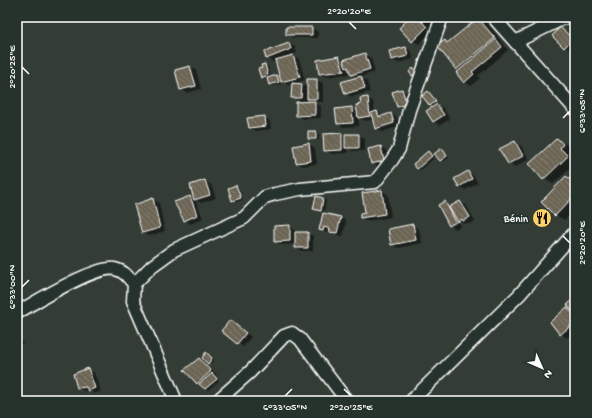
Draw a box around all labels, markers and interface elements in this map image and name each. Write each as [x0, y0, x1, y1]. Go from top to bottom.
text: 2°20'20"E [327, 6, 372, 18]
text: 2°20'25"E [7, 45, 19, 89]
text: 6°33'05"N [577, 88, 589, 133]
restaurant icon: Bénin [531, 207, 553, 229]
place label: Bénin [503, 214, 529, 226]
text: 2°20'20"E [577, 220, 589, 265]
text: 6°33'00"N [7, 264, 19, 309]
north arrow [522, 348, 562, 388]
text: N [541, 367, 554, 380]
text: 6°33'05"N [263, 402, 308, 414]
text: 2°20'25"E [329, 402, 373, 414]

